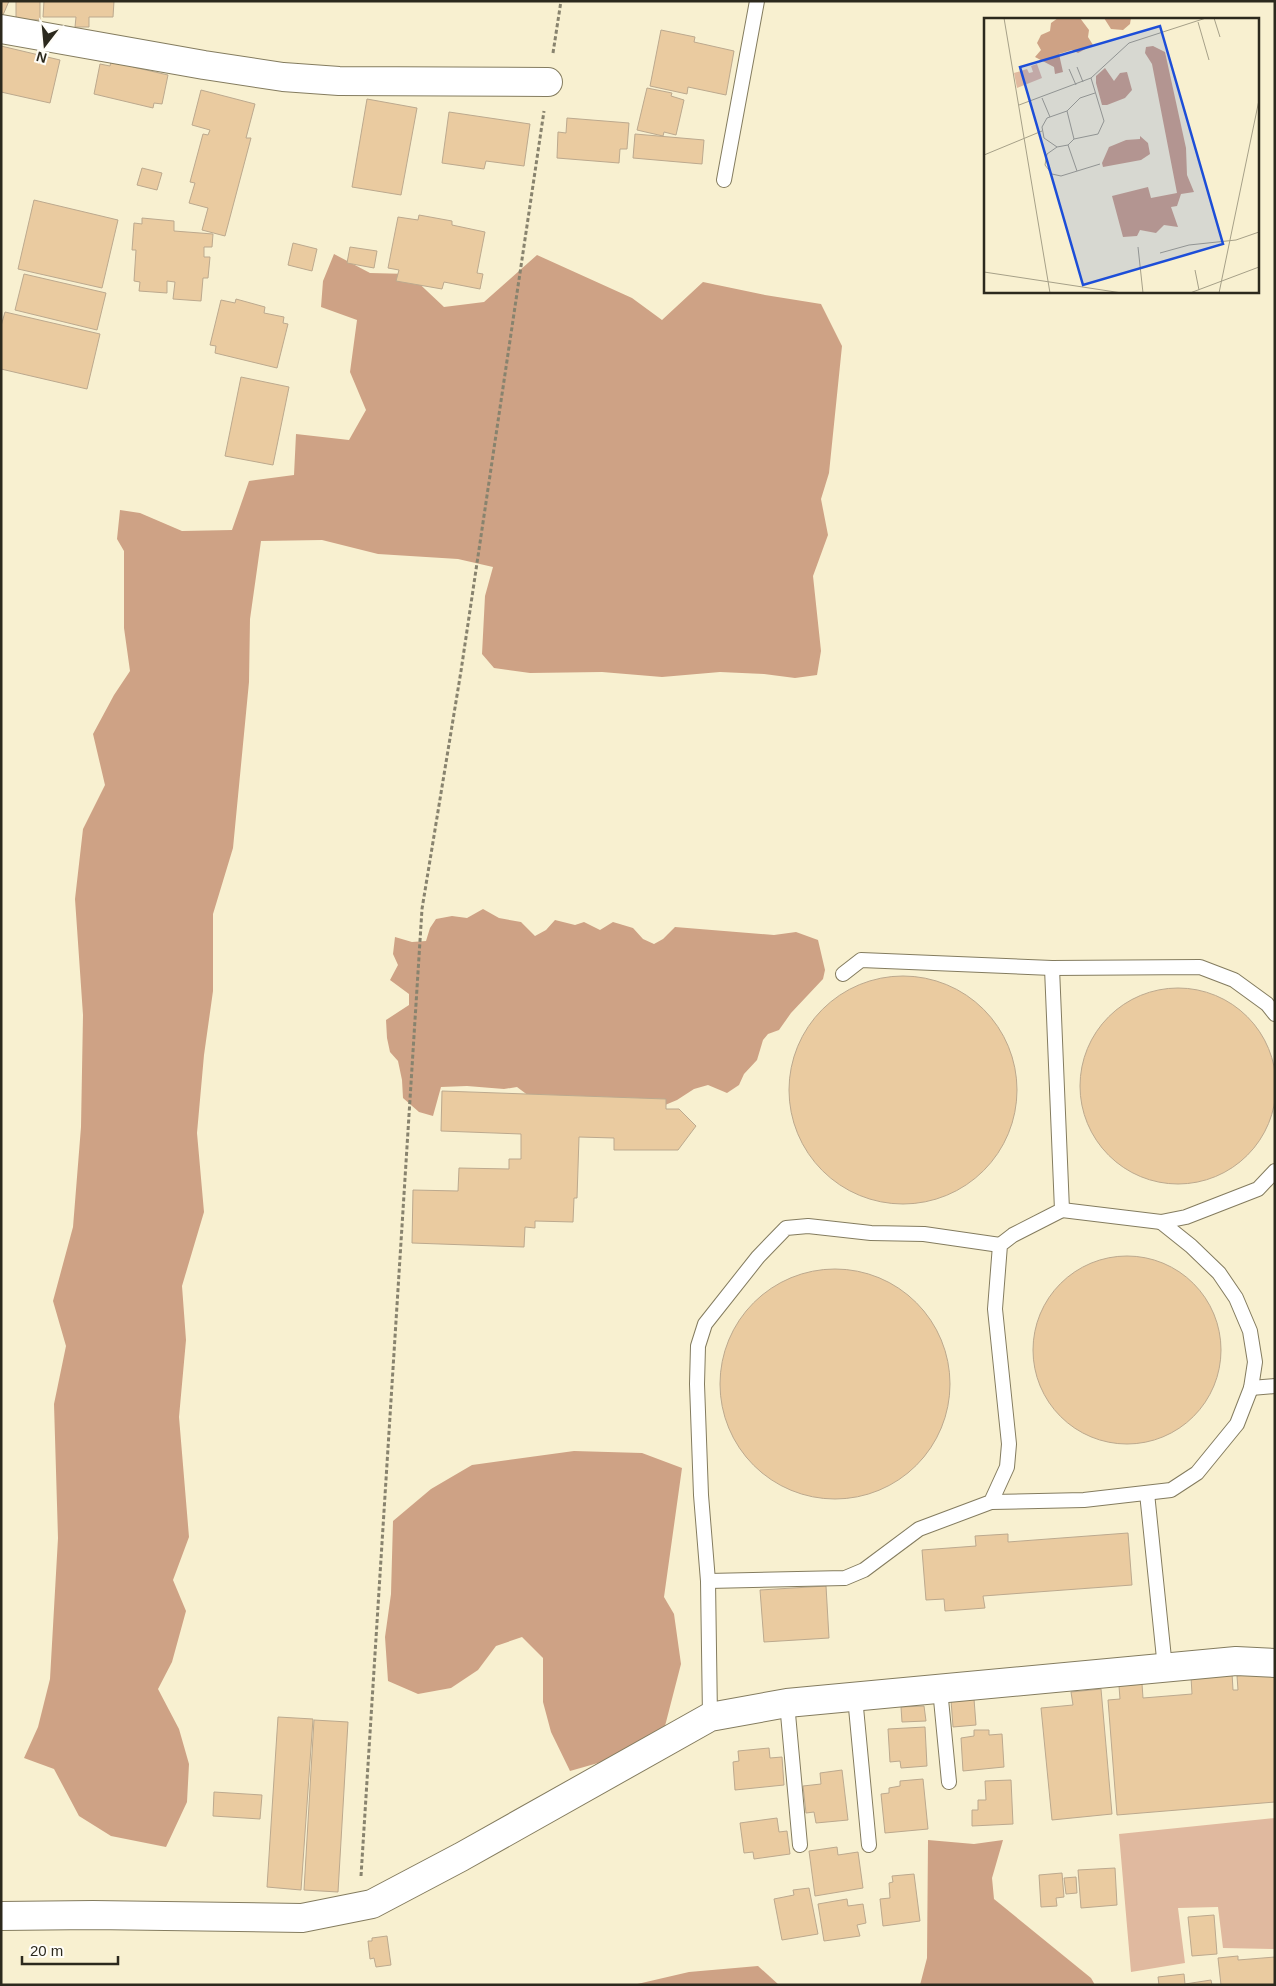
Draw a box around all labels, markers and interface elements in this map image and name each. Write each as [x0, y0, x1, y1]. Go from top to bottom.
inset map [984, 18, 1258, 292]
north arrow [20, 20, 70, 70]
text: N [34, 48, 48, 67]
scale bar [22, 1934, 119, 1966]
text: 20 m [30, 1942, 63, 1959]

